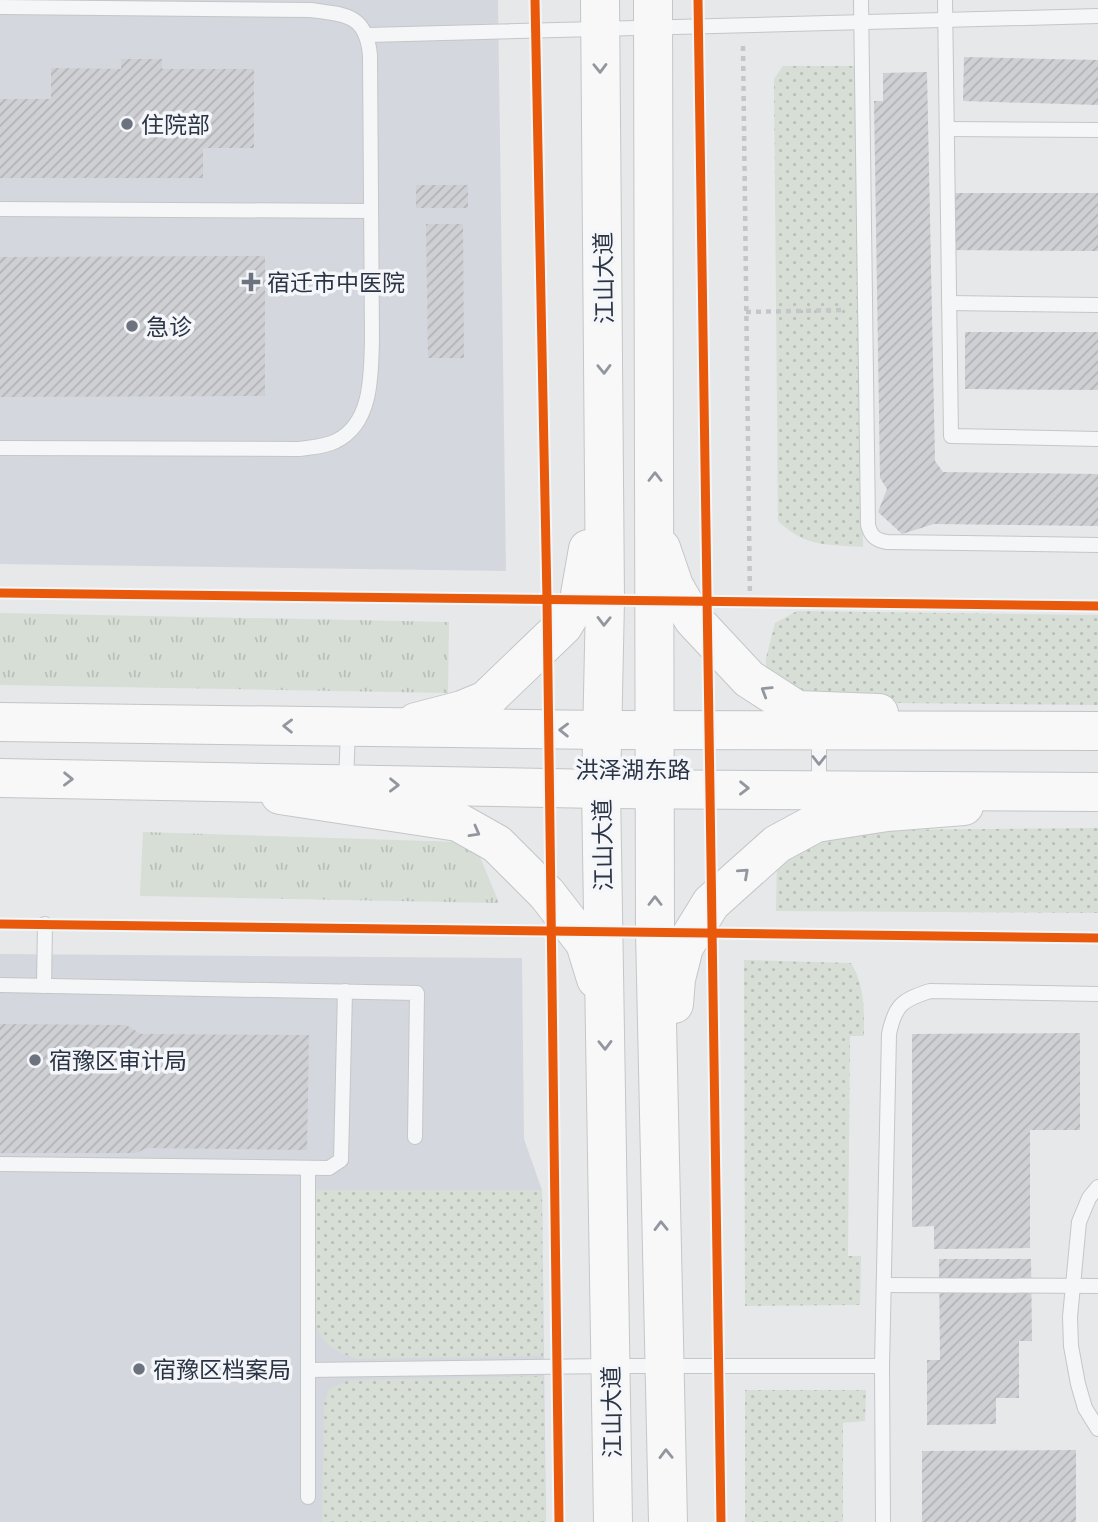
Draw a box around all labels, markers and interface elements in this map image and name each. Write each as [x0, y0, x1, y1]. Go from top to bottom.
one-way arrow [592, 63, 608, 74]
place label: 住院部 [141, 108, 210, 140]
marker: 住院部 [119, 116, 135, 132]
street label: 江山大道 [586, 232, 620, 324]
place label: 宿迁市中医院 [267, 266, 405, 298]
marker: 宿迁市中医院 [241, 272, 261, 292]
place label: 急诊 [146, 310, 192, 342]
marker: 急诊 [124, 318, 140, 334]
one-way arrow [596, 364, 611, 375]
one-way arrow [647, 472, 663, 482]
one-way arrow [597, 616, 612, 627]
one-way arrow [761, 686, 774, 699]
one-way arrow [282, 718, 293, 734]
one-way arrow [559, 722, 569, 738]
street label: 洪泽湖东路 [576, 753, 691, 785]
one-way arrow [811, 755, 827, 766]
one-way arrow [63, 772, 74, 787]
one-way arrow [389, 777, 399, 793]
one-way arrow [739, 780, 749, 796]
street label: 江山大道 [585, 799, 619, 891]
one-way arrow [467, 823, 480, 837]
one-way arrow [736, 869, 749, 882]
one-way arrow [647, 895, 663, 906]
one-way arrow [597, 1040, 613, 1050]
place label: 宿豫区审计局 [49, 1044, 187, 1076]
marker: 宿豫区审计局 [27, 1052, 43, 1068]
one-way arrow [654, 1221, 669, 1232]
place label: 宿豫区档案局 [153, 1353, 291, 1385]
marker: 宿豫区档案局 [131, 1361, 147, 1377]
street label: 江山大道 [594, 1366, 628, 1458]
one-way arrow [658, 1448, 674, 1459]

